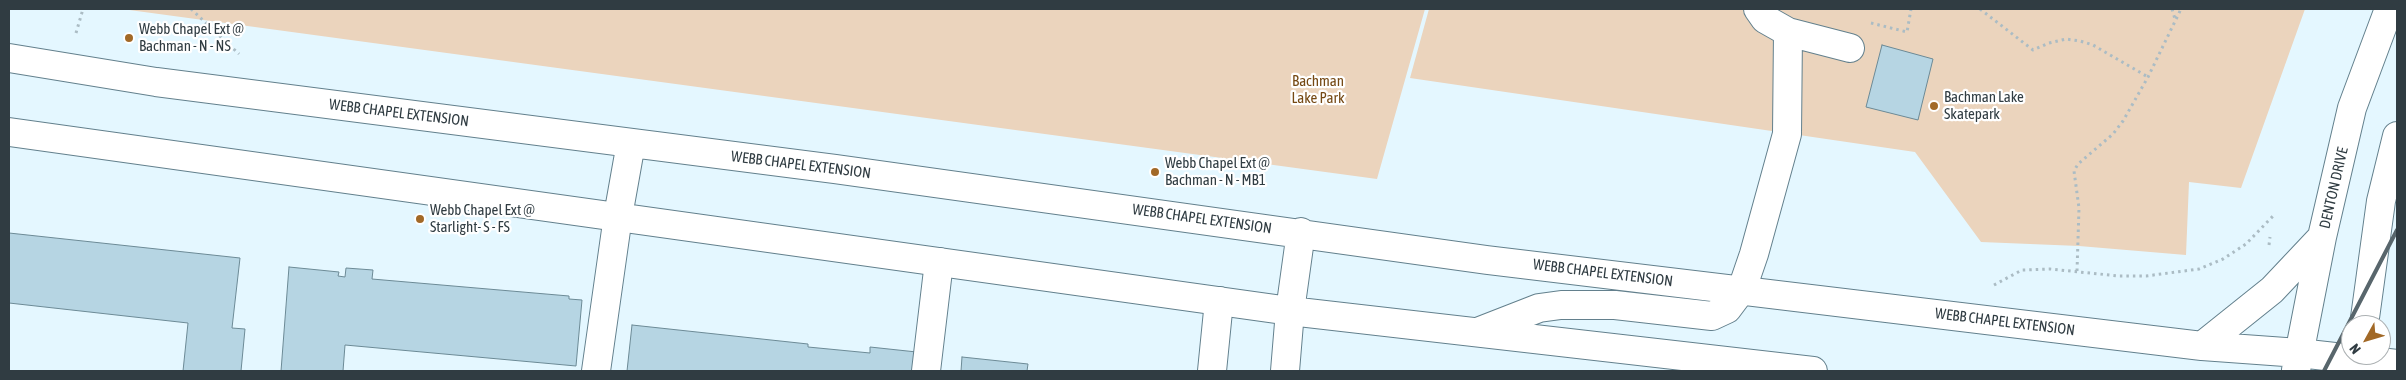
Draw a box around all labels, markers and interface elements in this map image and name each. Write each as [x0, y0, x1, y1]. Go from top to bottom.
place label: Webb Chapel Ext @ Bachman - N - NS [139, 20, 244, 55]
marker: Webb Chapel Ext @ Bachman - N - NS [123, 32, 135, 44]
park label: Bachman Lake Park [1292, 72, 1344, 107]
place label: Bachman Lake Skatepark [1944, 88, 2024, 123]
street label: WEBB CHAPEL EXTENSION [328, 95, 470, 131]
marker: Bachman Lake Skatepark [1928, 100, 1940, 112]
street label: DENTON DRIVE [2316, 146, 2352, 230]
street label: WEBB CHAPEL EXTENSION [730, 147, 872, 183]
place label: Webb Chapel Ext @ Bachman - N - MB1 [1165, 154, 1270, 189]
marker: Webb Chapel Ext @ Bachman - N - MB1 [1149, 166, 1161, 178]
street label: WEBB CHAPEL EXTENSION [1131, 200, 1273, 238]
place label: Webb Chapel Ext @ Starlight- S - FS [430, 201, 535, 236]
marker: Webb Chapel Ext @ Starlight- S - FS [414, 213, 426, 225]
street label: WEBB CHAPEL EXTENSION [1532, 255, 1674, 291]
street label: WEBB CHAPEL EXTENSION [1934, 304, 2076, 340]
north arrow [2341, 315, 2391, 365]
text: N [2346, 341, 2364, 357]

